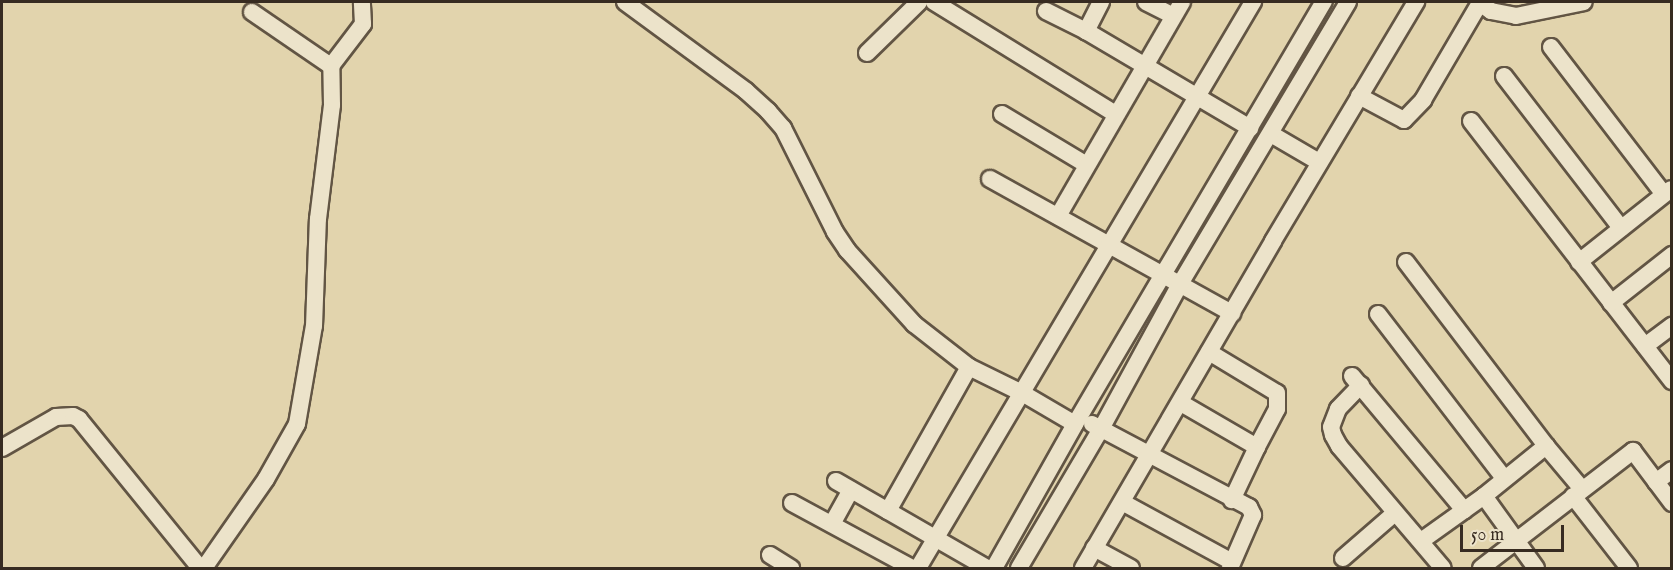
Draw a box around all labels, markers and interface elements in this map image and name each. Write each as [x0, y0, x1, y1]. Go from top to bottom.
scale bar [1463, 513, 1566, 551]
text: 50 m [1471, 524, 1504, 547]

